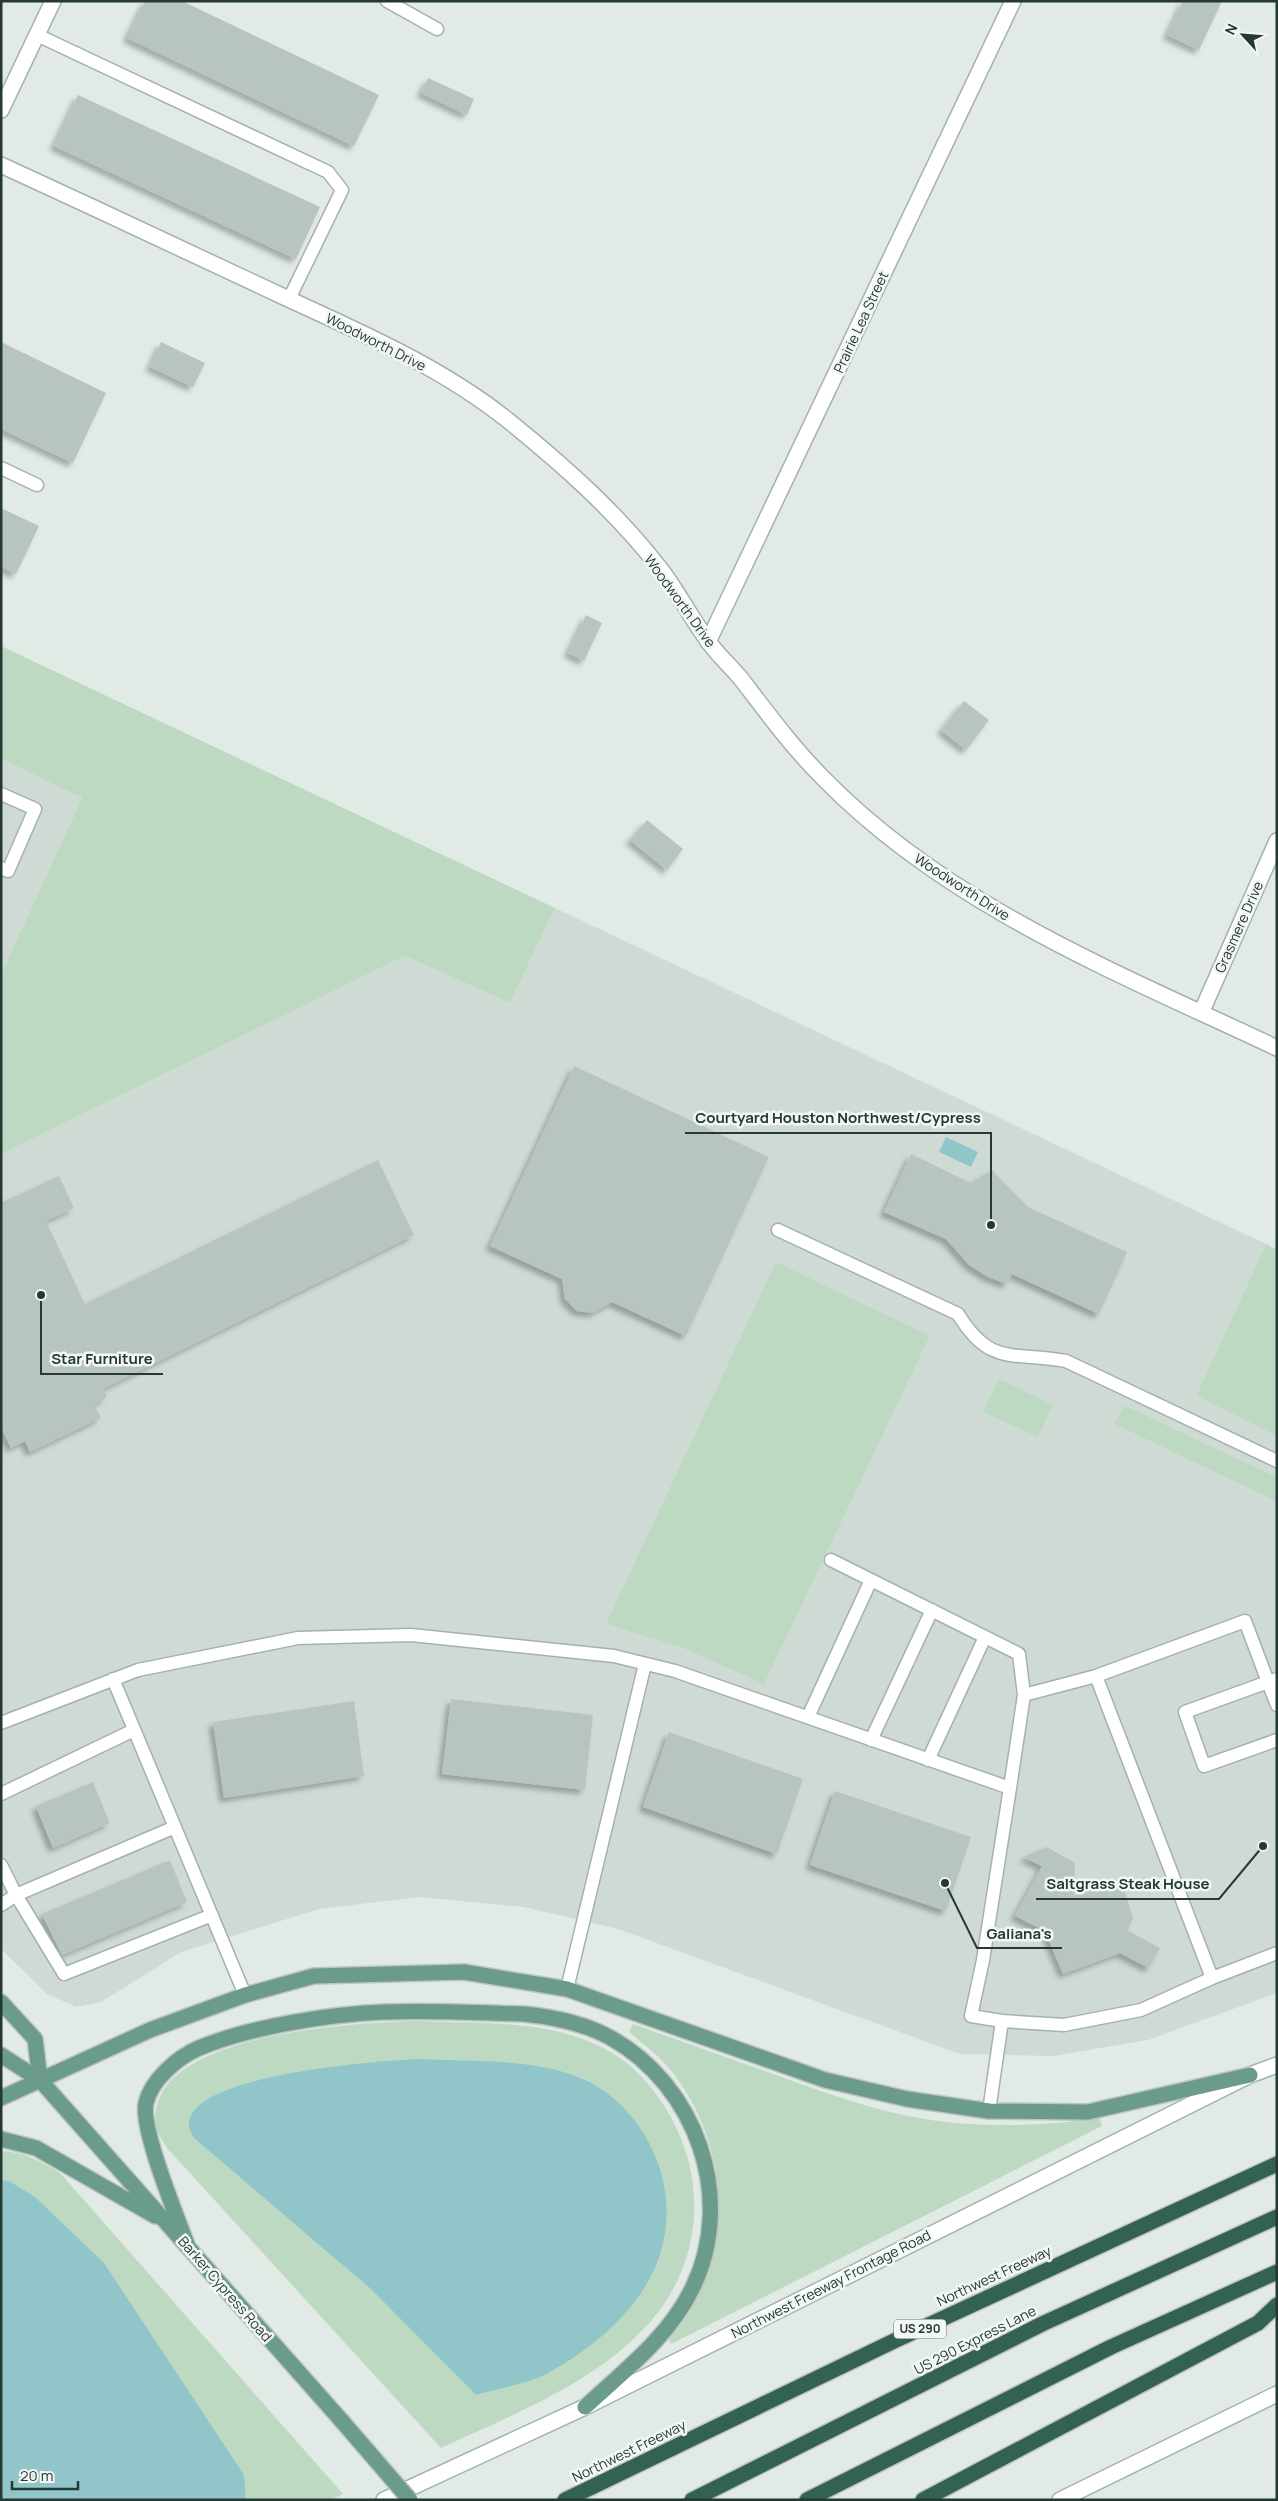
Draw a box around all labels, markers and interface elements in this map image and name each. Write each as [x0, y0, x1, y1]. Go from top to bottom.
north arrow [1218, 10, 1268, 60]
text: N [1220, 20, 1242, 38]
street label: Prairie Lea Street [829, 267, 893, 376]
street label: Woodworth Drive [323, 308, 430, 375]
street label: Woodworth Drive [640, 550, 721, 651]
street label: Woodworth Drive [911, 849, 1014, 925]
street label: Grasmere Drive [1210, 878, 1267, 976]
callout: Courtyard Houston Northwest/Cypress [685, 1103, 991, 1133]
text: Courtyard Houston Northwest/Cypress [695, 1107, 981, 1128]
callout: Star Furniture [41, 1344, 163, 1374]
text: Star Furniture [51, 1348, 153, 1369]
callout: Saltgrass Steak House [1036, 1869, 1219, 1899]
text: Saltgrass Steak House [1046, 1873, 1210, 1894]
callout: Galiana's [977, 1918, 1062, 1948]
text: Galiana's [986, 1923, 1052, 1944]
street label: Northwest Freeway Frontage Road [728, 2225, 934, 2342]
street label: Barker Cypress Road [174, 2232, 276, 2345]
street label: Northwest Freeway [933, 2240, 1055, 2310]
street label: US 290 Express Lane [911, 2301, 1039, 2379]
road number: US 290 [894, 2320, 946, 2338]
street label: Northwest Freeway [569, 2414, 689, 2486]
scale bar [12, 2458, 79, 2490]
text: 20 m [20, 2465, 53, 2486]

